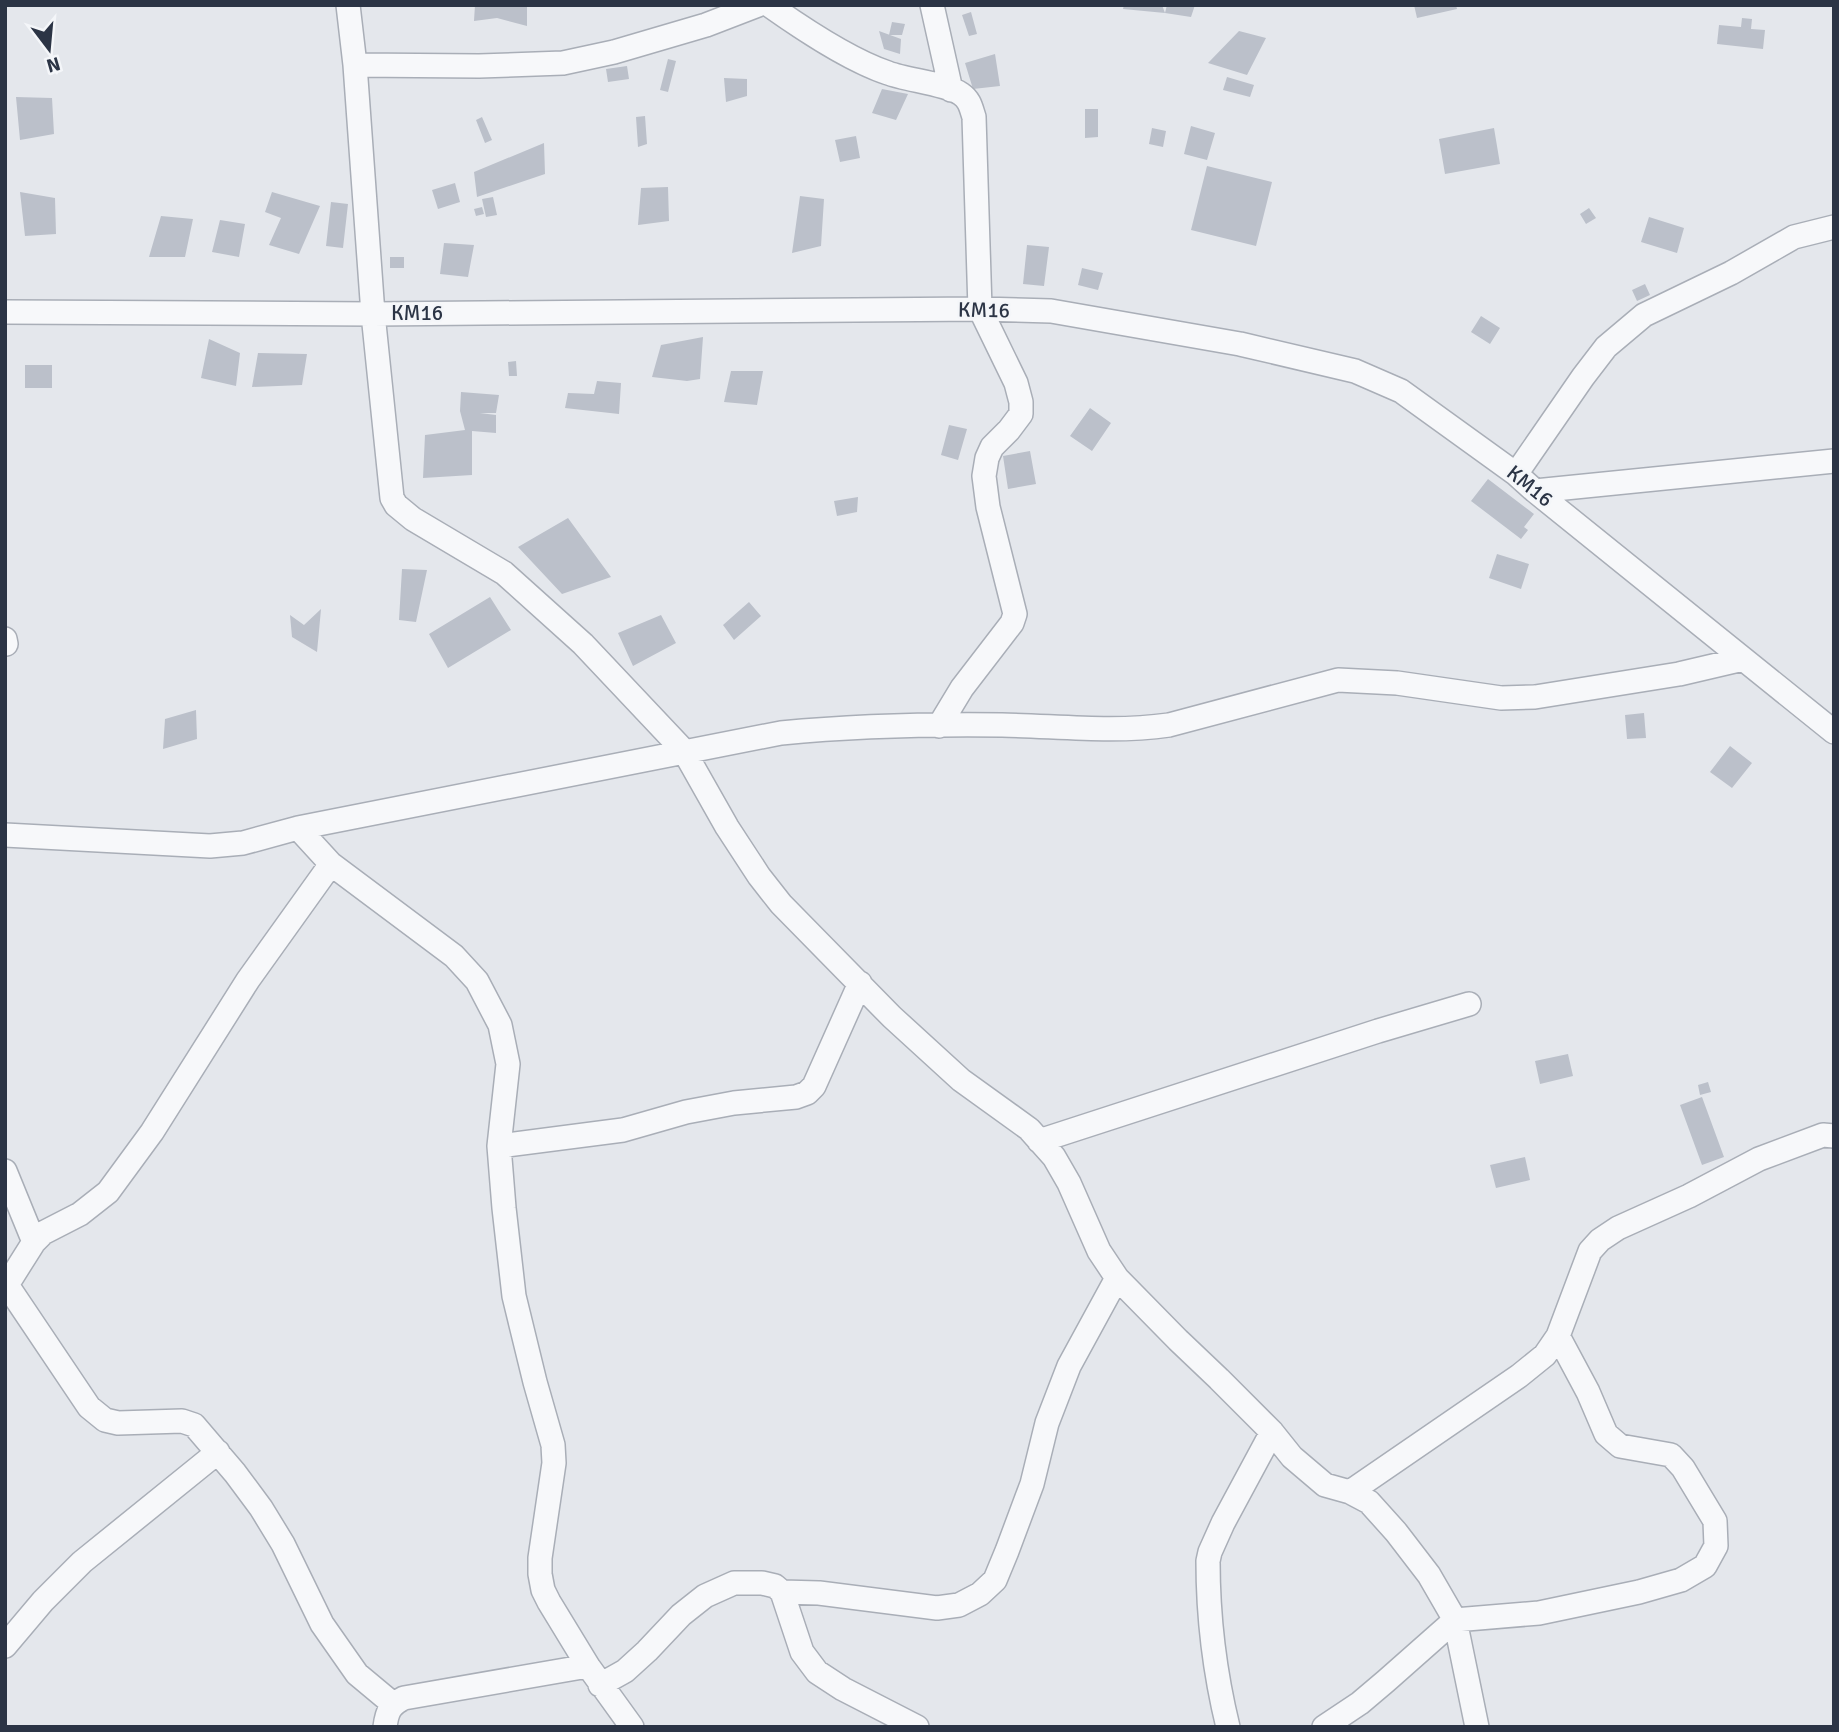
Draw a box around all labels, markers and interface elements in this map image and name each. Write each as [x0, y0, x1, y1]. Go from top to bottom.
north arrow [14, 14, 84, 84]
text: N [44, 51, 63, 78]
street label: KM16 [958, 297, 1010, 323]
street label: KM16 [391, 300, 443, 326]
street label: KM16 [1502, 459, 1558, 513]

